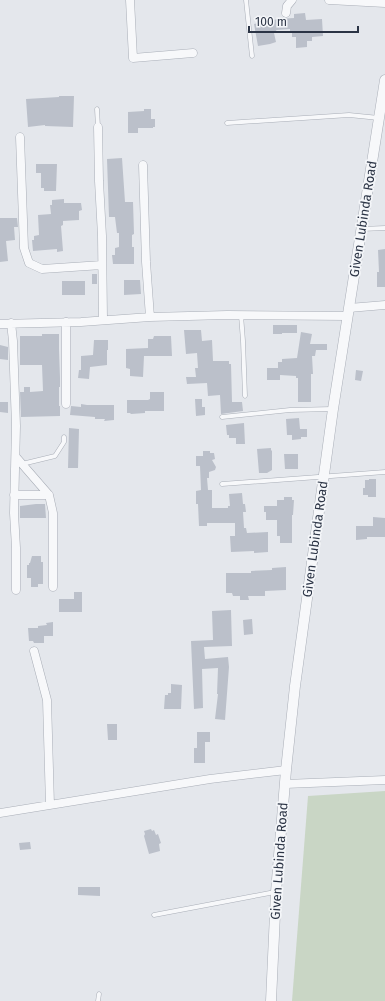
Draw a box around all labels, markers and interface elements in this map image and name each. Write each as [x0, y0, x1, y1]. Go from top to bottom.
scale bar [249, 8, 358, 34]
text: 100 m [255, 15, 287, 29]
street label: Given Lubinda Road [346, 160, 380, 278]
street label: Given Lubinda Road [299, 480, 331, 598]
street label: Given Lubinda Road [267, 802, 291, 920]

